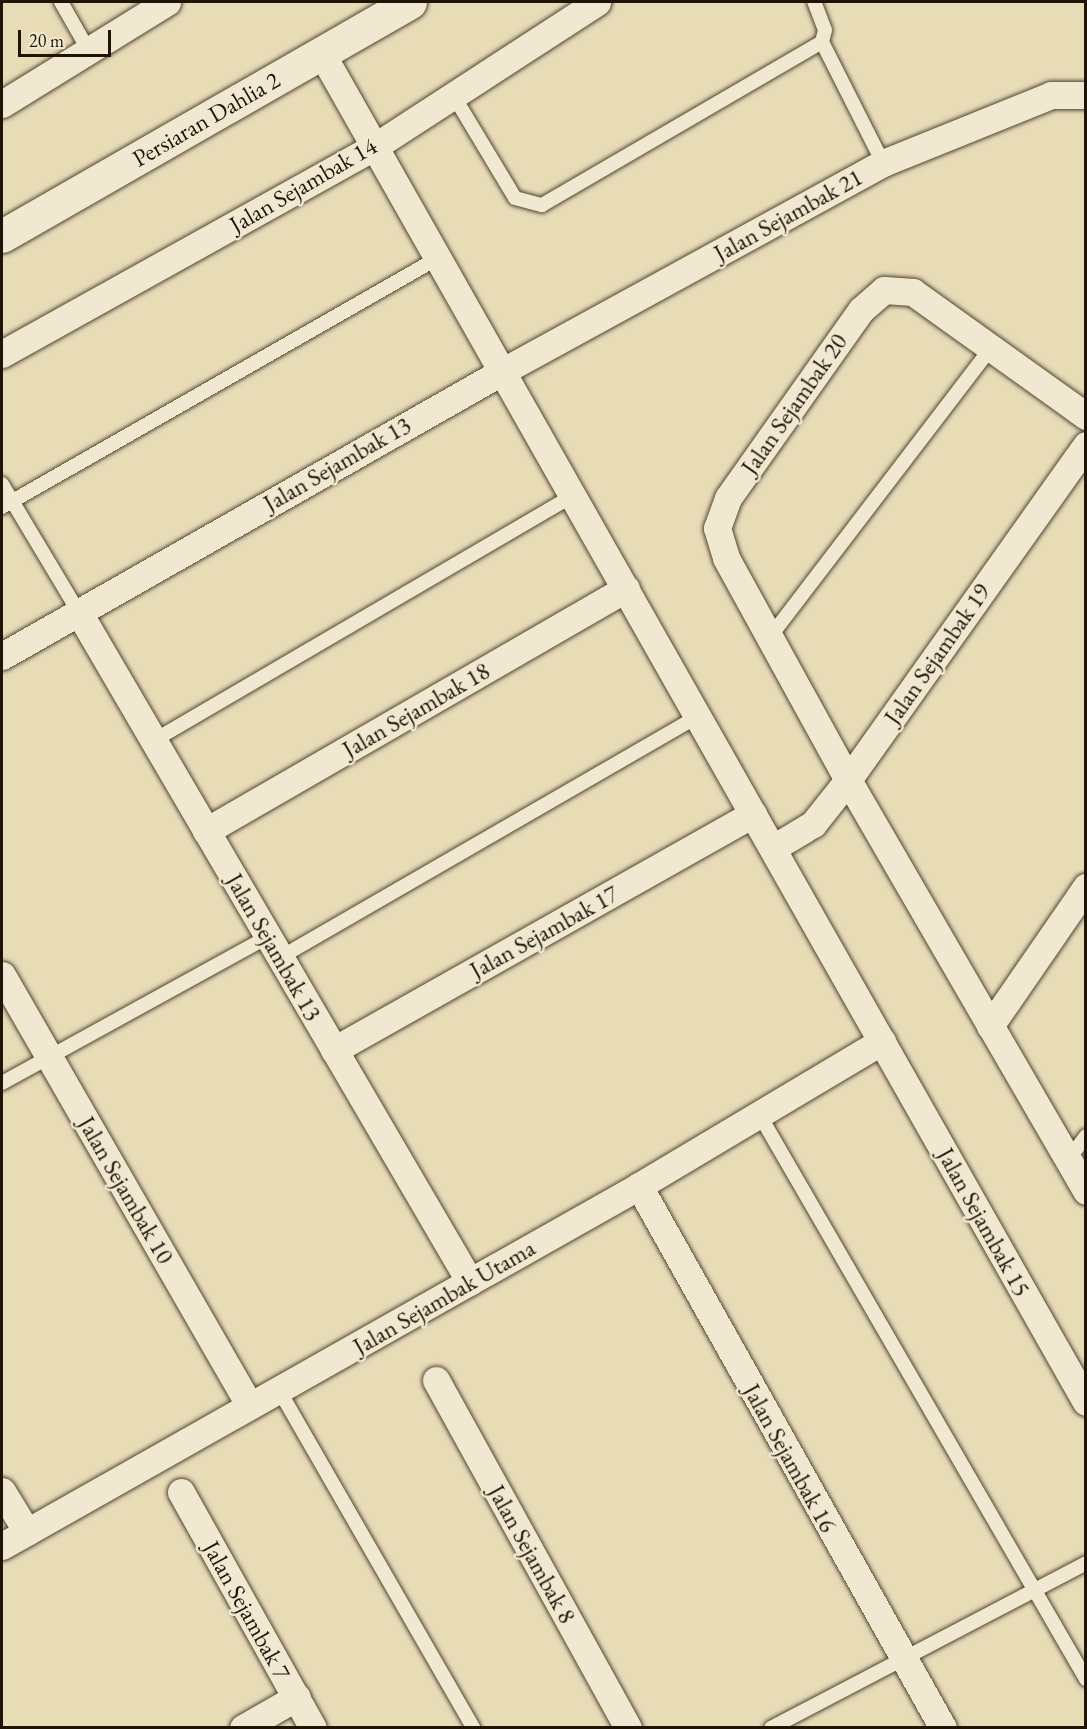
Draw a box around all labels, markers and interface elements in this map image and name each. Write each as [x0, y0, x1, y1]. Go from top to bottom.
scale bar [21, 18, 114, 56]
text: 20 m [29, 29, 64, 52]
street label: Persiaran Dahlia 2 [127, 65, 285, 173]
street label: Jalan Sejambak 14 [224, 131, 382, 239]
street label: Jalan Sejambak 21 [709, 162, 867, 268]
street label: Jalan Sejambak 20 [735, 328, 853, 480]
street label: Jalan Sejambak 13 [258, 410, 416, 518]
street label: Jalan Sejambak 19 [878, 578, 996, 730]
street label: Jalan Sejambak 18 [337, 656, 495, 764]
street label: Jalan Sejambak 13 [220, 868, 328, 1026]
street label: Jalan Sejambak 17 [465, 879, 623, 985]
street label: Jalan Sejambak 10 [72, 1111, 180, 1269]
street label: Jalan Sejambak 15 [931, 1143, 1037, 1301]
street label: Jalan Sejambak Utama [348, 1233, 540, 1361]
street label: Jalan Sejambak 16 [737, 1379, 843, 1537]
street label: Jalan Sejambak 8 [482, 1480, 582, 1628]
street label: Jalan Sejambak 7 [197, 1536, 297, 1684]

